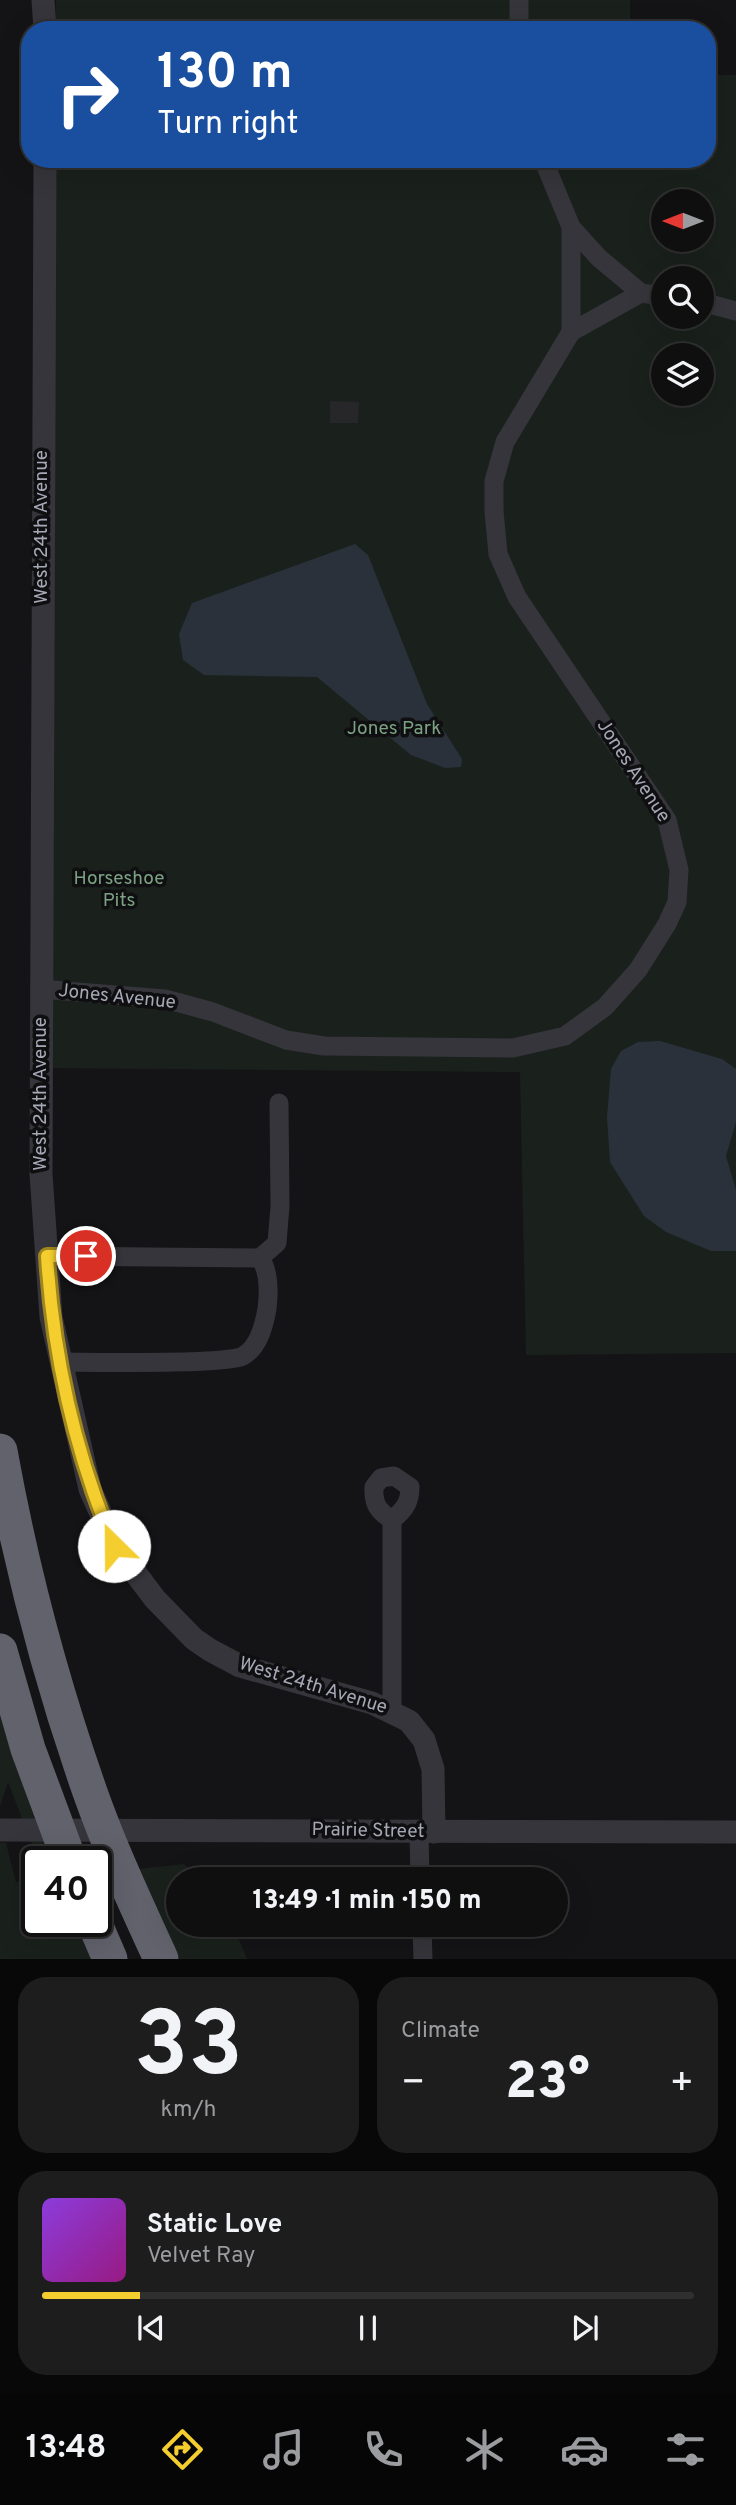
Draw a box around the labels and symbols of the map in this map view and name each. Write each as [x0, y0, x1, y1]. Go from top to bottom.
north arrow [651, 189, 714, 252]
street label: West 24th Avenue [30, 450, 54, 604]
street label: Jones Avenue [591, 715, 675, 827]
park label: Jones Park [347, 717, 441, 741]
park label: Horseshoe Pits [74, 867, 164, 913]
street label: Jones Avenue [57, 979, 177, 1015]
street label: West 24th Avenue [29, 1017, 53, 1171]
pin [56, 1226, 116, 1286]
position arrow [77, 1509, 151, 1583]
street label: West 24th Avenue [236, 1652, 390, 1720]
street label: Prairie Street [311, 1818, 425, 1844]
speed limit sign: 40 [21, 1846, 112, 1937]

